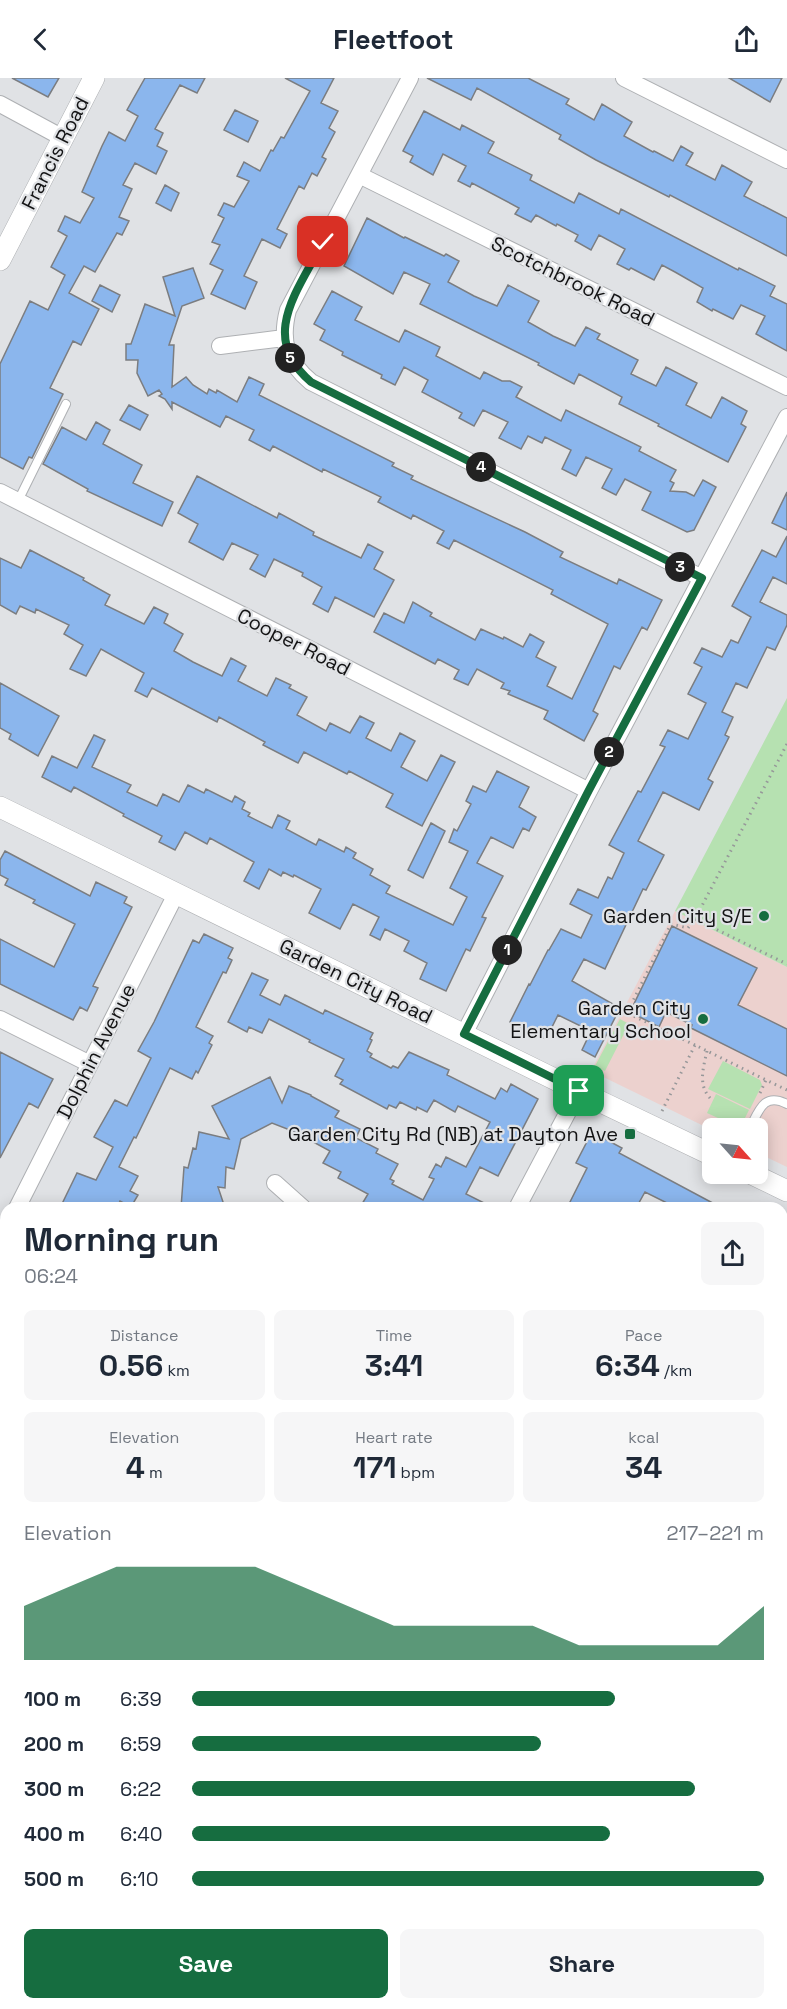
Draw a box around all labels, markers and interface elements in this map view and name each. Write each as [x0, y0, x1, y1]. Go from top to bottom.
text: Fleetfoot [333, 22, 454, 57]
icon: back [24, 23, 57, 56]
icon: share [730, 23, 763, 56]
street label: Francis Road [15, 92, 95, 214]
pin [297, 216, 348, 267]
icon: check [306, 225, 339, 258]
street label: Scotchbrook Road [487, 230, 659, 332]
pin: 5 [275, 343, 305, 373]
text: 5 [285, 347, 295, 368]
pin: 4 [466, 452, 496, 482]
text: 4 [476, 456, 486, 477]
pin: 3 [665, 552, 695, 582]
text: 3 [675, 556, 685, 577]
street label: Cooper Road [233, 602, 355, 682]
pin: 2 [594, 737, 624, 767]
text: 2 [604, 741, 614, 762]
place label: Garden City S/E [603, 903, 752, 929]
marker: Garden City S/E [757, 909, 771, 923]
street label: Garden City Road [275, 933, 437, 1029]
pin: 1 [492, 935, 522, 965]
text: 1 [503, 939, 511, 960]
street label: Dolphin Avenue [51, 979, 141, 1123]
place label: Garden City Elementary School [510, 995, 691, 1044]
marker: Garden City Elementary School [696, 1012, 710, 1026]
pin [553, 1065, 604, 1116]
icon: arrive [562, 1074, 595, 1107]
north arrow [702, 1118, 768, 1184]
map controls [702, 1118, 768, 1184]
place label: Garden City Rd (NB) at Dayton Ave [288, 1121, 618, 1147]
marker: Garden City Rd (NB) at Dayton Ave [623, 1127, 637, 1141]
text: Morning run [24, 1219, 219, 1261]
button: share [701, 1222, 764, 1285]
text: 06:24 [24, 1263, 78, 1289]
text: Distance [110, 1325, 178, 1346]
text: Time [376, 1325, 412, 1346]
text: Pace [625, 1325, 662, 1346]
text: 0.56 [99, 1346, 163, 1385]
text: 3:41 [365, 1346, 423, 1385]
text: 6:34 [595, 1346, 660, 1385]
text: km [163, 1360, 190, 1381]
text: /km [660, 1360, 692, 1381]
text: Elevation [109, 1427, 179, 1448]
text: Heart rate [355, 1427, 433, 1448]
text: kcal [628, 1427, 659, 1448]
text: 4 [126, 1448, 145, 1487]
text: 171 [353, 1448, 396, 1487]
text: 34 [625, 1448, 662, 1487]
text: m [145, 1462, 163, 1483]
text: bpm [396, 1462, 435, 1483]
text: Elevation [24, 1520, 112, 1546]
text: 217–221 m [667, 1520, 764, 1546]
text: 100 m [24, 1686, 81, 1712]
text: 6:39 [120, 1686, 162, 1712]
text: 200 m [24, 1731, 84, 1757]
text: 6:59 [120, 1731, 162, 1757]
text: 300 m [24, 1776, 84, 1802]
text: 6:22 [120, 1776, 161, 1802]
text: 400 m [24, 1821, 85, 1847]
text: 6:40 [120, 1821, 163, 1847]
text: 500 m [24, 1866, 84, 1892]
text: 6:10 [120, 1866, 158, 1892]
button: Save [24, 1929, 388, 1998]
button: Share [400, 1929, 764, 1998]

